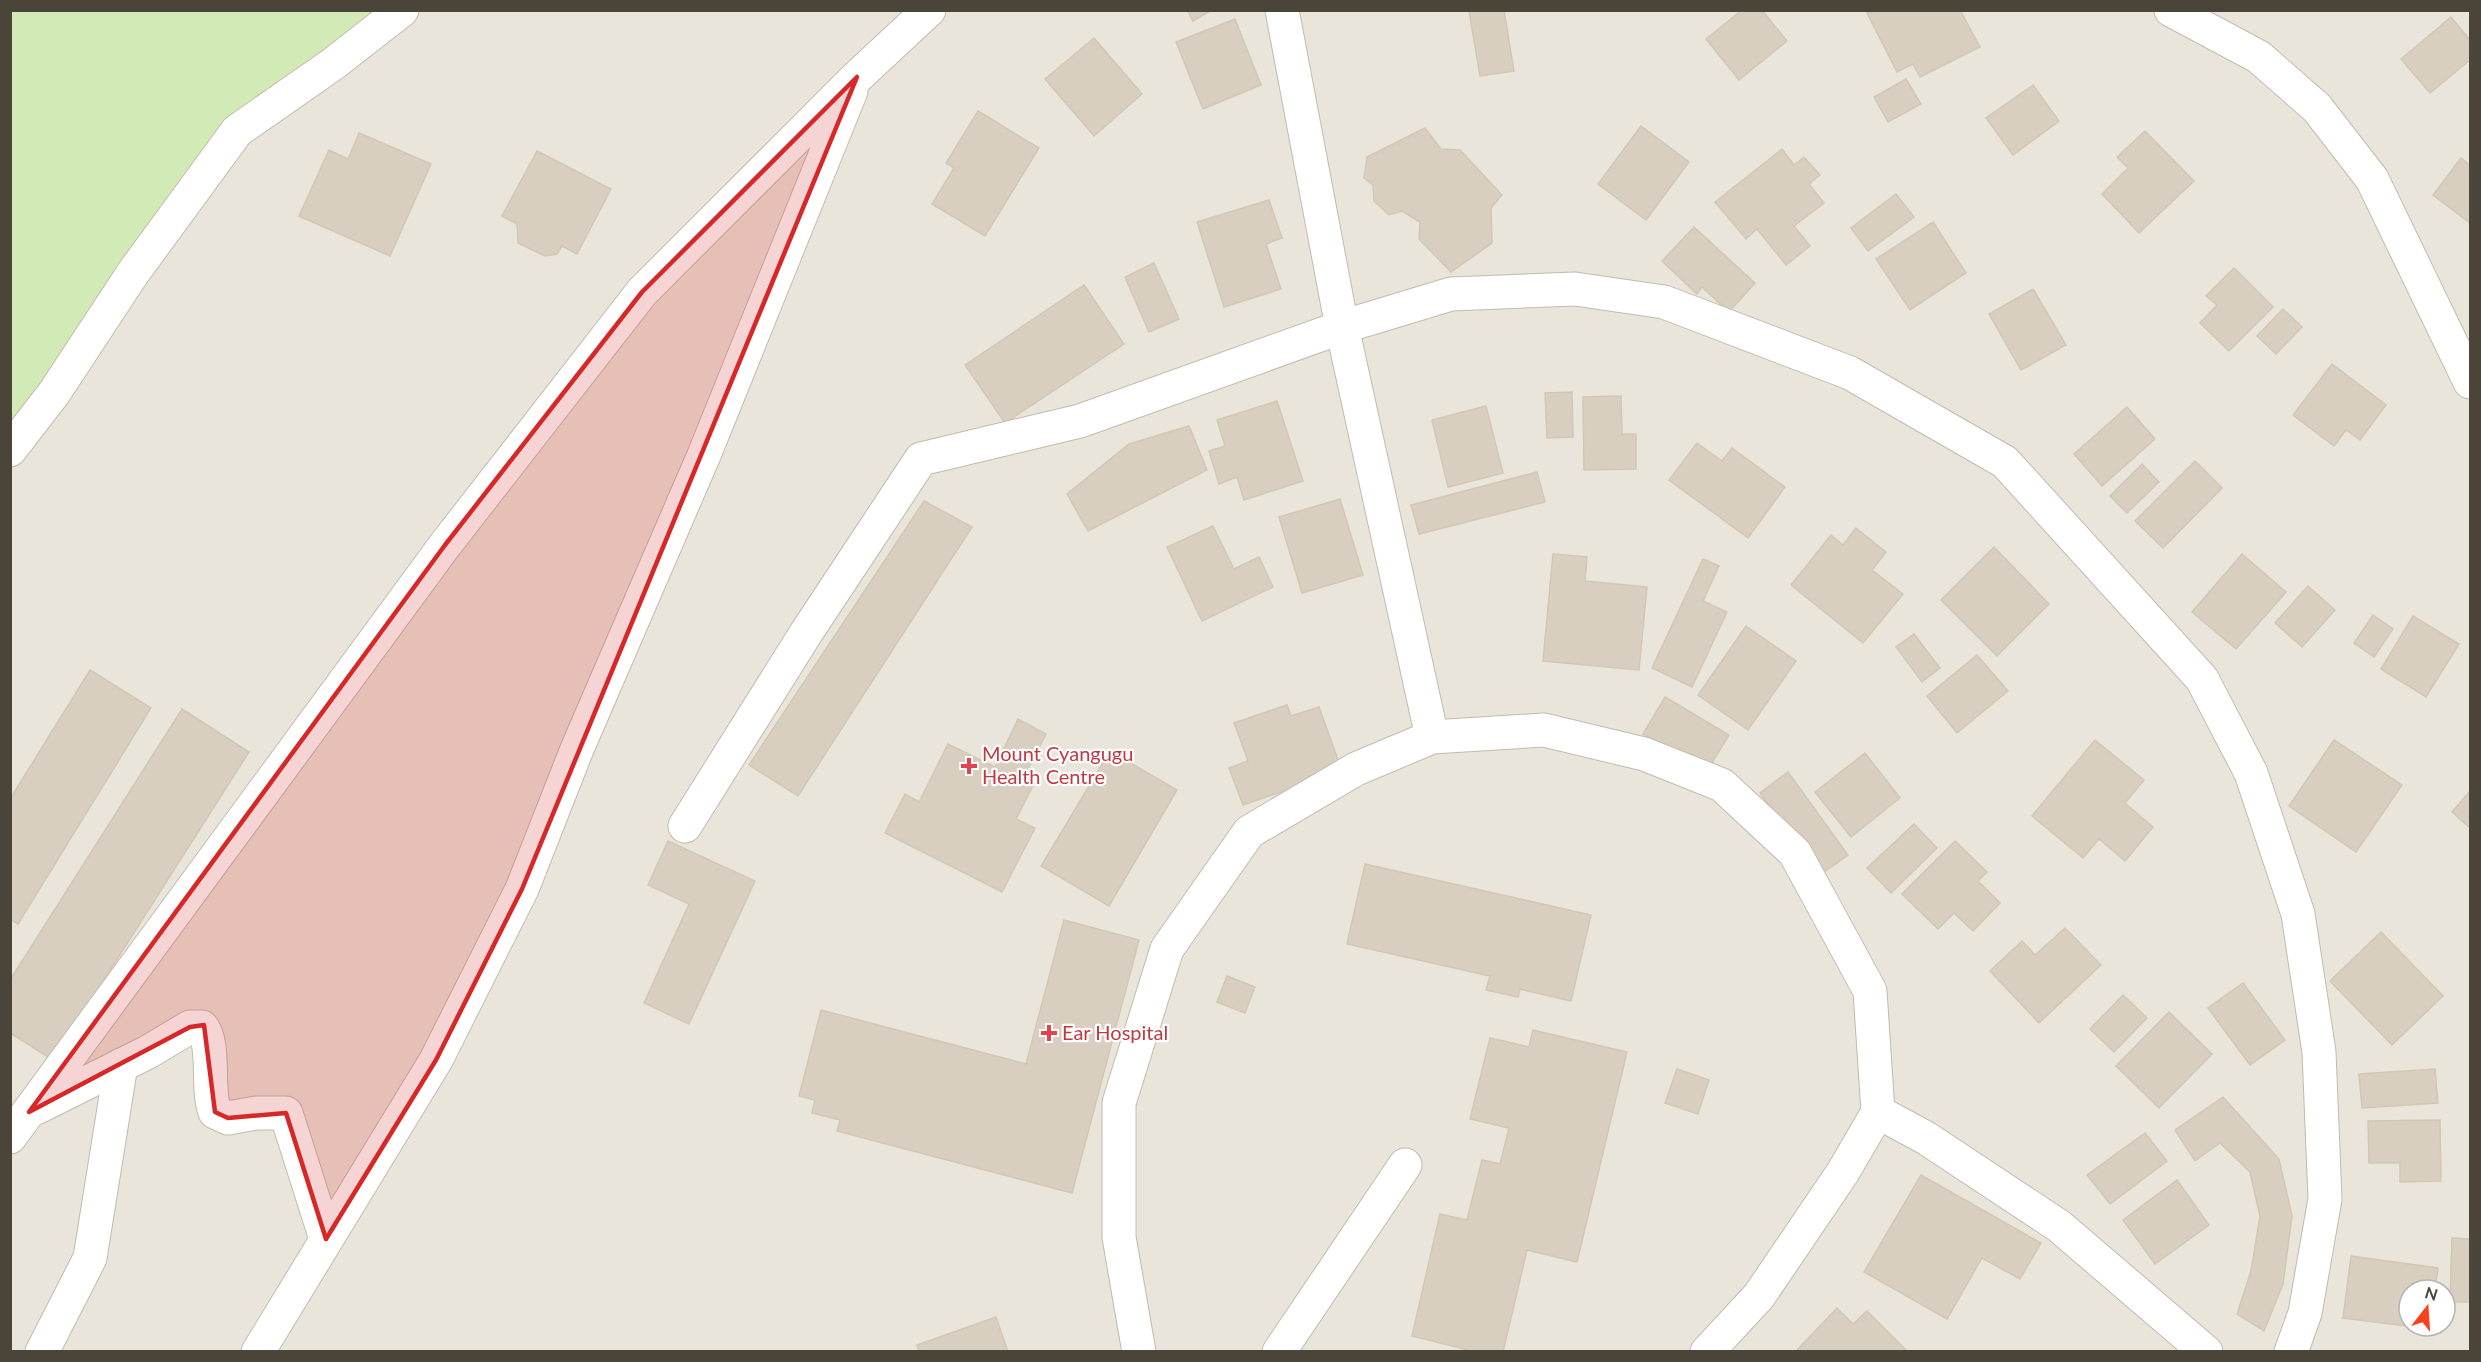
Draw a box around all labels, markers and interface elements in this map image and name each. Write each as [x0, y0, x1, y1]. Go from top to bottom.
place label: Mount Cyangugu Health Centre [982, 741, 1133, 788]
marker: Mount Cyangugu Health Centre [960, 757, 978, 775]
place label: Ear Hospital [1062, 1020, 1168, 1044]
marker: Ear Hospital [1040, 1024, 1058, 1042]
north arrow [2397, 1278, 2457, 1338]
text: N [2423, 1282, 2440, 1304]

